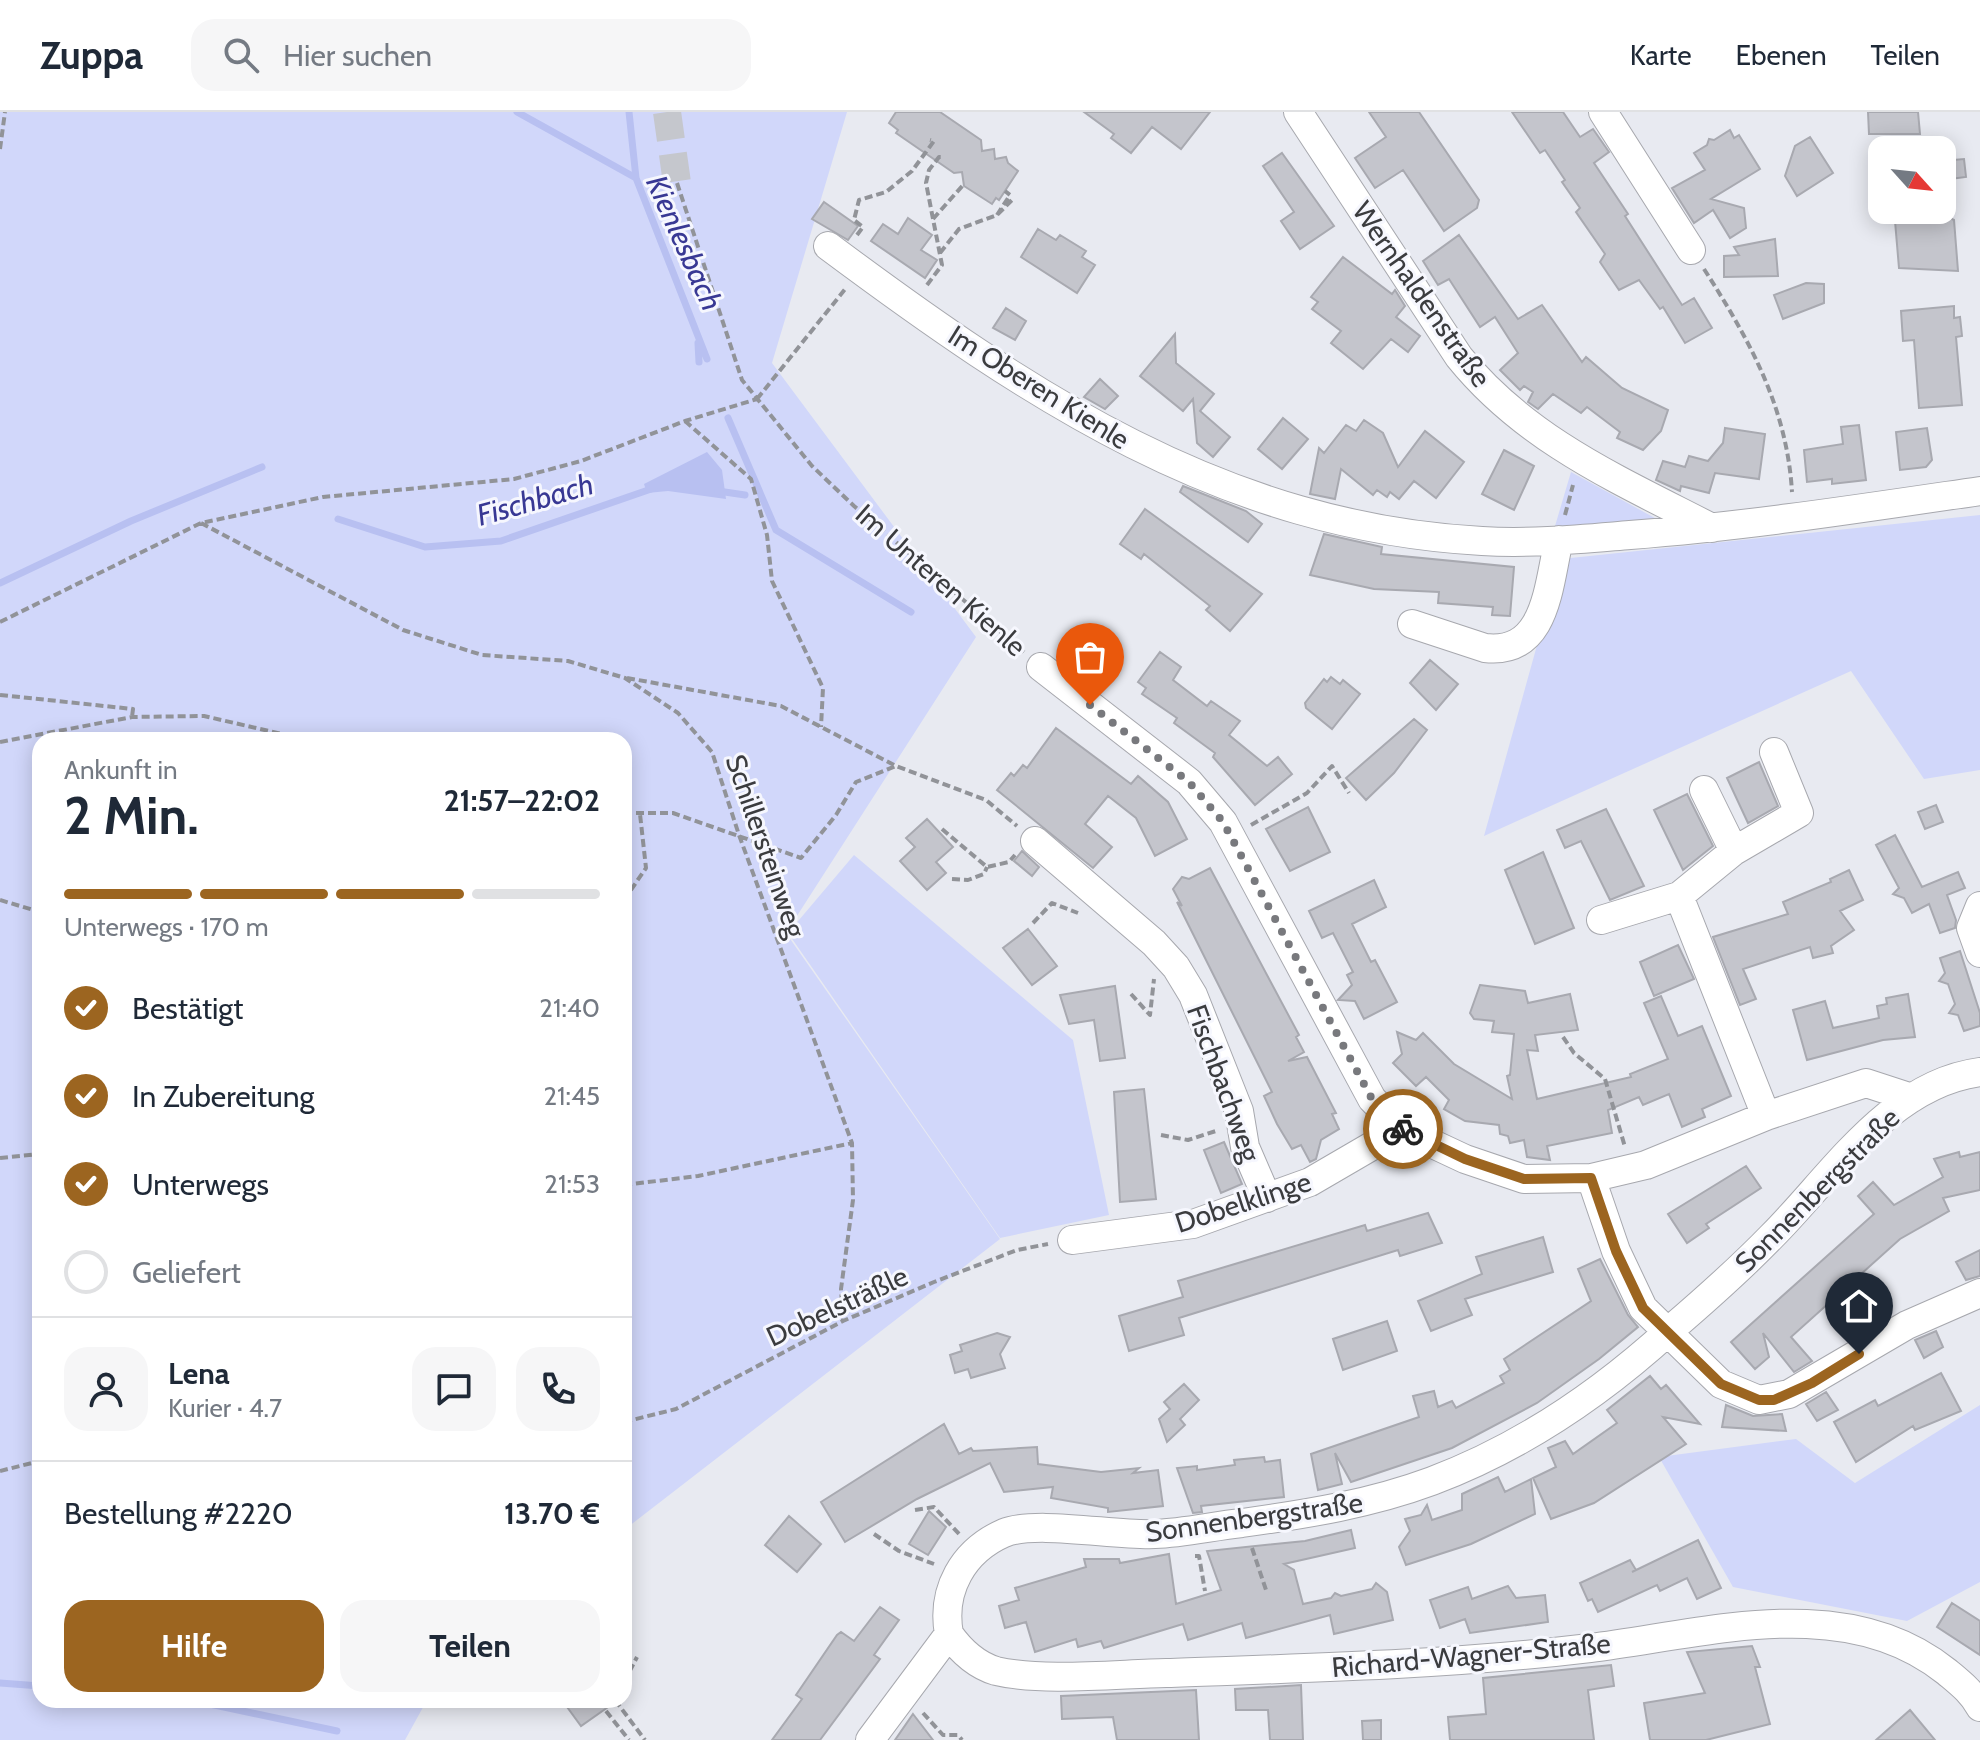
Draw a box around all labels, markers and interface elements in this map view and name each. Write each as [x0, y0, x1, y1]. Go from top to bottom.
search box [191, 19, 751, 91]
text: Zuppa [40, 32, 143, 79]
icon: search [219, 33, 263, 77]
text: Hier suchen [283, 37, 432, 74]
text: Karte [1630, 38, 1692, 72]
text: Ebenen [1736, 38, 1827, 72]
text: Teilen [1871, 38, 1940, 72]
north arrow [1868, 136, 1956, 224]
map controls [1868, 136, 1956, 224]
water label: Kienlesbach [638, 170, 731, 316]
street label: Wernhaldenstraße [1345, 195, 1499, 393]
street label: Im Oberen Kienle [942, 318, 1136, 456]
water label: Fischbach [472, 465, 597, 534]
street label: Im Unteren Kienle [849, 497, 1033, 663]
pin [1056, 623, 1124, 705]
icon: bag [1068, 635, 1112, 679]
street label: Schillersteinweg [719, 750, 814, 943]
text: Ankunft in [64, 754, 178, 786]
text: 21:57–22:02 [444, 782, 600, 819]
text: 2 Min. [64, 784, 199, 847]
text: Unterwegs · 170 m [64, 911, 269, 943]
icon: check [64, 986, 108, 1030]
text: Bestätigt [132, 990, 243, 1027]
text: 21:40 [539, 992, 600, 1024]
street label: Fischbachweg [1180, 1000, 1269, 1167]
icon: check [64, 1074, 108, 1118]
text: In Zubereitung [132, 1078, 315, 1115]
text: 21:45 [543, 1080, 600, 1112]
courier [1363, 1089, 1443, 1169]
street label: Sonnenbergstraße [1728, 1101, 1906, 1279]
icon: bike [1381, 1107, 1425, 1151]
icon: check [64, 1162, 108, 1206]
street label: Dobelklinge [1171, 1164, 1315, 1240]
text: Unterwegs [132, 1166, 269, 1203]
text: 21:53 [544, 1168, 600, 1200]
text: Geliefert [132, 1254, 241, 1291]
street label: Dobelsträßle [761, 1258, 913, 1354]
pin [1825, 1272, 1893, 1354]
icon: home [1837, 1284, 1881, 1328]
button: person [64, 1347, 148, 1431]
button: chat [412, 1347, 496, 1431]
button: phone [516, 1347, 600, 1431]
text: Lena [168, 1355, 230, 1392]
text: Kurier · 4.7 [168, 1392, 282, 1424]
street label: Sonnenbergstraße [1143, 1485, 1365, 1549]
text: Bestellung #2220 [64, 1495, 293, 1532]
text: 13.70 € [504, 1495, 600, 1532]
button: Hilfe [64, 1600, 324, 1692]
button: Teilen [340, 1600, 600, 1692]
street label: Richard-Wagner-Straße [1330, 1626, 1612, 1684]

